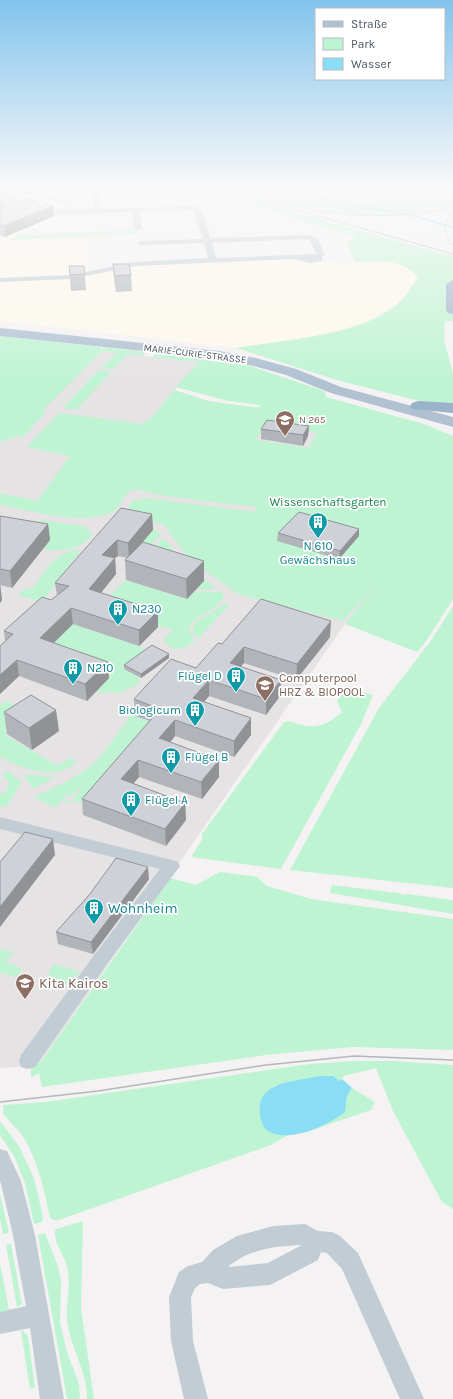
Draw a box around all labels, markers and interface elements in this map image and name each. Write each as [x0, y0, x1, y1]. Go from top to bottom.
legend [315, 8, 445, 80]
text: Straße [351, 17, 387, 31]
text: Park [351, 37, 376, 51]
text: Wasser [351, 57, 392, 71]
street label: MARIE-CURIE-STRASSE [143, 342, 247, 366]
school or university icon: N 265 [274, 409, 296, 437]
place label: N 265 [299, 414, 326, 426]
park label: Wissenschaftsgarten [269, 495, 387, 509]
building icon: N 610 Gewächshaus [307, 511, 329, 539]
place label: N 610 Gewächshaus [280, 539, 356, 567]
building icon: N230 [107, 598, 129, 626]
place label: N230 [132, 602, 161, 616]
building icon: N210 [62, 657, 84, 685]
place label: N210 [87, 661, 113, 675]
building icon: Flügel D [225, 665, 247, 693]
place label: Flügel D [178, 669, 222, 683]
place label: Computerpool HRZ & BIOPOOL [279, 671, 365, 699]
school or university icon: Computerpool HRZ & BIOPOOL [254, 674, 276, 702]
building icon: Biologicum [184, 699, 206, 727]
place label: Biologicum [118, 703, 181, 717]
building icon: Flügel B [160, 746, 182, 774]
place label: Flügel B [185, 750, 229, 764]
building icon: Flügel A [120, 789, 142, 817]
place label: Flügel A [145, 793, 188, 807]
building icon: Wohnheim [83, 897, 105, 925]
place label: Wohnheim [108, 900, 178, 917]
school or university icon: Kita Kairos [14, 972, 36, 1000]
place label: Kita Kairos [39, 975, 108, 992]

